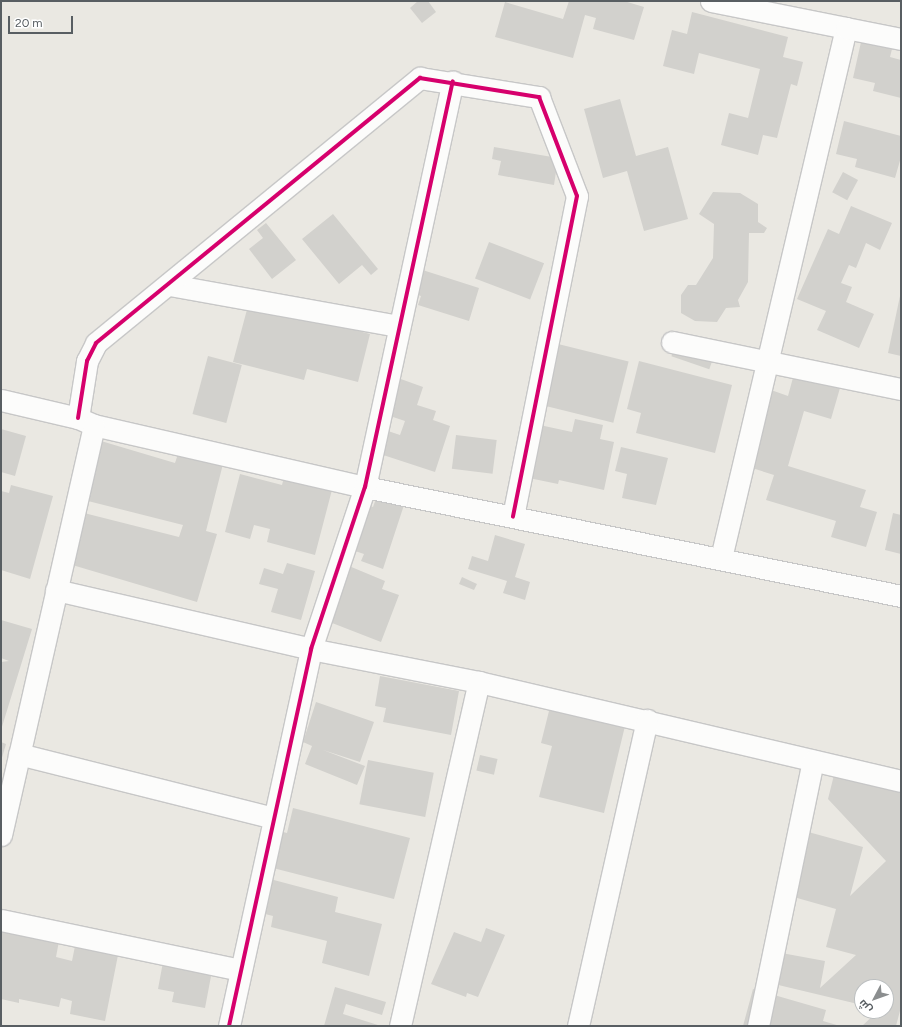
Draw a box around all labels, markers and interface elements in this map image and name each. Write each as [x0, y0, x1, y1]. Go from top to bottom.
scale bar [10, 8, 75, 34]
text: 20 m [15, 16, 43, 30]
north arrow [854, 979, 894, 1019]
text: ش [856, 997, 875, 1016]

